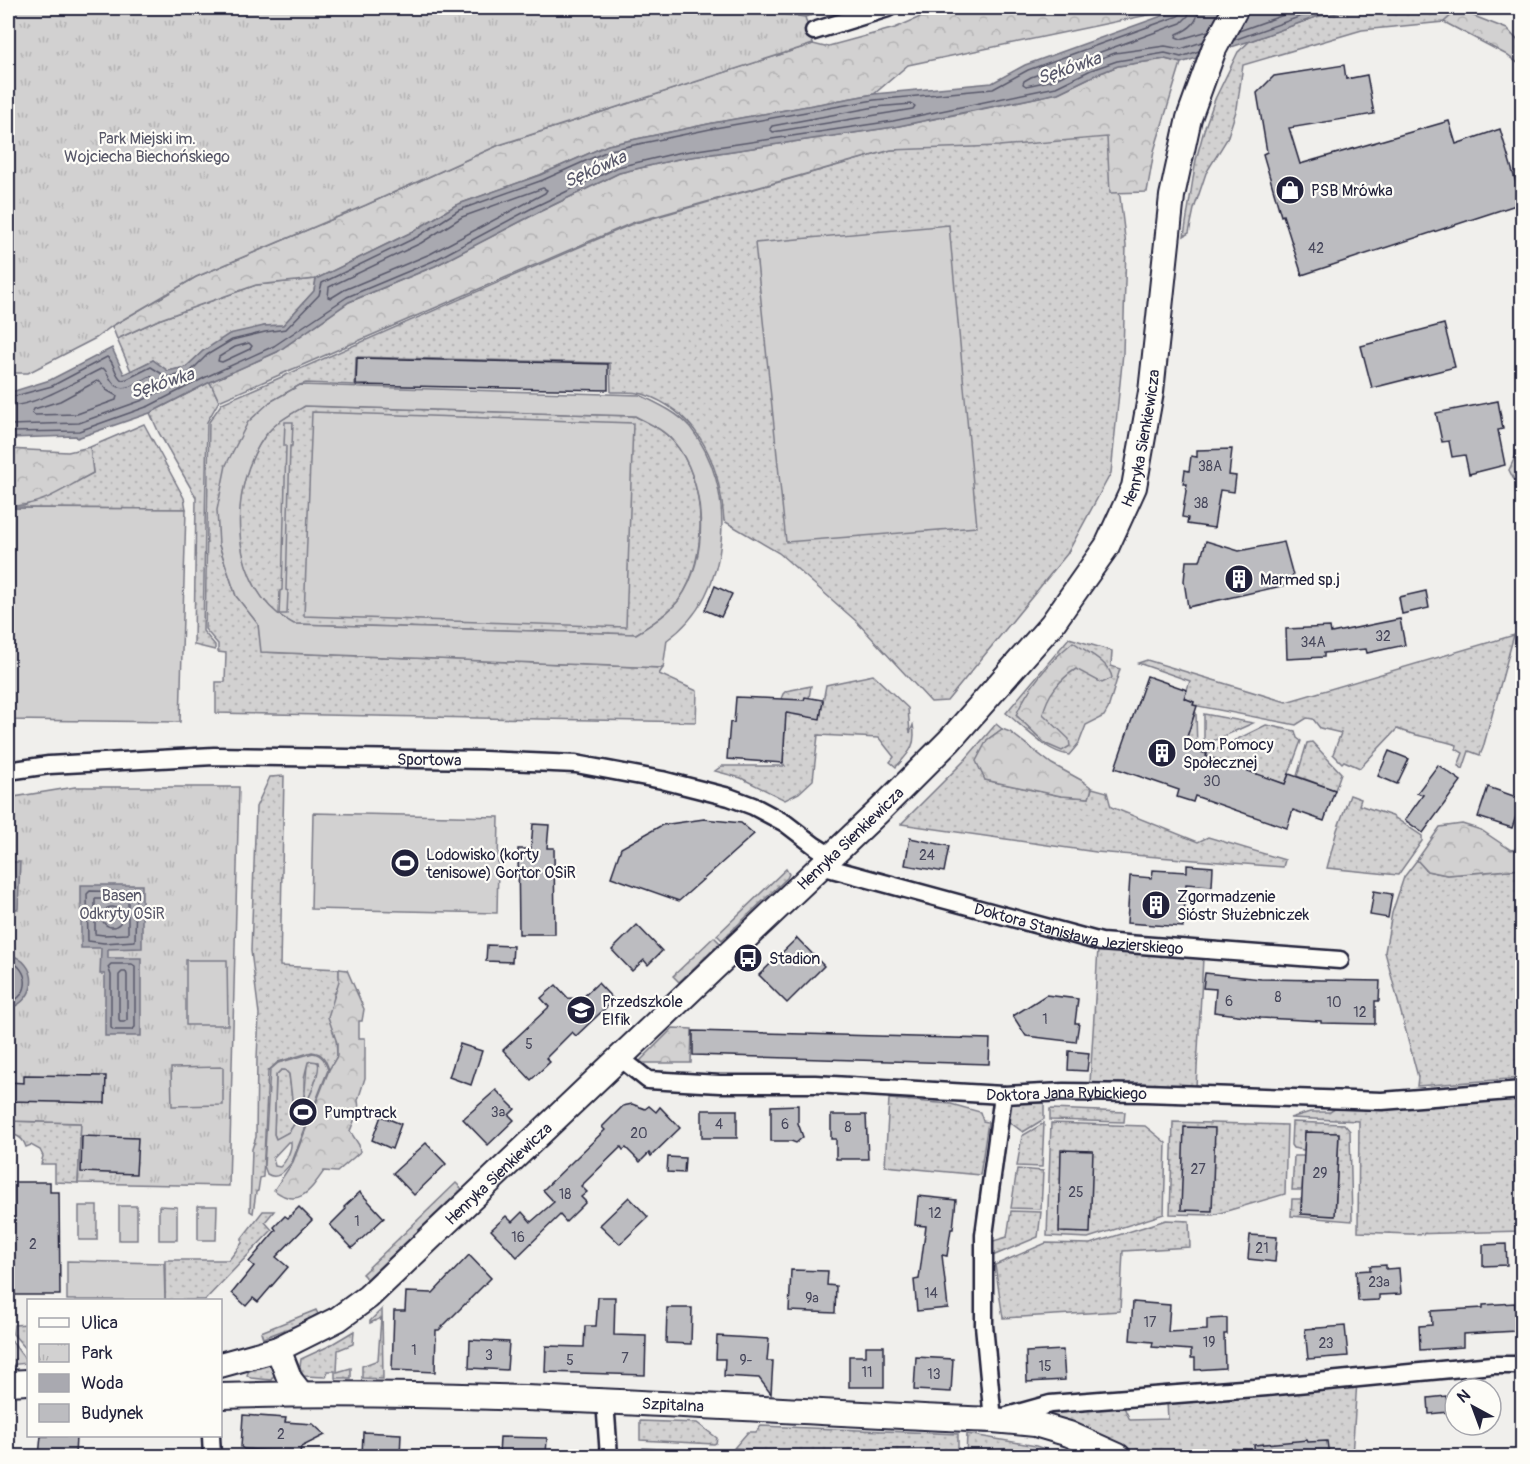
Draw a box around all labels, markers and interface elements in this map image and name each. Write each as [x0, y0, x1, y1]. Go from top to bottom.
water label: Sękówka [1034, 46, 1105, 90]
park label: Park Miejski im. Wojciecha Biechońskiego [64, 129, 230, 167]
water label: Sękówka [561, 145, 631, 193]
shop icon: PSB Mrówka [1274, 174, 1306, 206]
place label: PSB Mrówka [1311, 181, 1393, 201]
house number: 42 [1308, 240, 1324, 257]
water label: Sękówka [127, 362, 198, 404]
street label: Henryka Sienkiewicza [1117, 368, 1164, 511]
house number: 38A [1198, 458, 1222, 475]
house number: 38 [1194, 495, 1208, 512]
building icon: Marmed sp.j [1223, 563, 1255, 595]
place label: Marmed sp.j [1260, 570, 1340, 590]
house number: 32 [1375, 628, 1391, 645]
house number: 34A [1300, 634, 1326, 651]
place label: Dom Pomocy Społecznej [1183, 735, 1274, 773]
building icon: Dom Pomocy Społecznej [1146, 737, 1178, 769]
street label: Sportowa [397, 750, 462, 771]
house number: 30 [1203, 773, 1221, 790]
street label: Henryka Sienkiewicza [793, 783, 908, 895]
place label: Lodowisko (korty tenisowe) Gortor OSiR [425, 845, 576, 883]
sports icon: Lodowisko (korty tenisowe) Gortor OSiR [389, 847, 421, 879]
house number: 24 [919, 847, 935, 864]
park label: Basen Odkryty OSiR [79, 886, 165, 924]
place label: Zgormadzenie Sióstr Służebniczek [1177, 887, 1309, 925]
building icon: Zgormadzenie Sióstr Służebniczek [1140, 889, 1172, 921]
street label: Doktora Stanisława Jezierskiego [972, 899, 1185, 959]
bus stop icon: Stadion [732, 942, 764, 974]
place label: Stadion [769, 949, 820, 969]
house number: 8 [1274, 989, 1282, 1006]
place label: Przedszkole Elfik [602, 992, 683, 1030]
house number: 6 [1225, 993, 1233, 1010]
school or university icon: Przedszkole Elfik [565, 994, 597, 1026]
house number: 10 [1326, 994, 1342, 1011]
house number: 12 [1353, 1004, 1367, 1021]
house number: 1 [1042, 1011, 1048, 1028]
house number: 5 [525, 1036, 533, 1053]
street label: Doktora Jana Rybickiego [986, 1083, 1147, 1106]
sports icon: Pumptrack [287, 1096, 319, 1128]
place label: Pumptrack [324, 1103, 397, 1123]
house number: 3a [491, 1104, 505, 1121]
house number: 4 [715, 1116, 723, 1133]
house number: 6 [781, 1116, 789, 1133]
street label: Henryka Sienkiewicza [441, 1118, 556, 1230]
house number: 8 [844, 1119, 852, 1136]
house number: 20 [630, 1125, 648, 1142]
house number: 27 [1190, 1161, 1206, 1178]
house number: 29 [1312, 1165, 1328, 1182]
house number: 25 [1068, 1184, 1084, 1201]
house number: 18 [559, 1186, 571, 1203]
house number: 12 [928, 1205, 942, 1222]
house number: 1 [354, 1213, 360, 1230]
house number: 16 [511, 1229, 525, 1246]
house number: 2 [29, 1236, 37, 1253]
house number: 21 [1255, 1240, 1269, 1257]
house number: 23a [1368, 1274, 1390, 1291]
house number: 14 [924, 1285, 938, 1302]
house number: 9a [805, 1290, 819, 1307]
legend [27, 1299, 222, 1437]
text: Ulica [81, 1312, 118, 1335]
house number: 17 [1144, 1314, 1157, 1331]
house number: 19 [1203, 1334, 1215, 1351]
house number: 23 [1318, 1335, 1334, 1352]
text: Park [81, 1342, 113, 1365]
house number: 1 [411, 1342, 417, 1359]
house number: 3 [485, 1347, 493, 1364]
house number: 7 [621, 1350, 629, 1367]
house number: 5 [566, 1352, 574, 1369]
house number: 9- [739, 1352, 753, 1369]
house number: 15 [1038, 1358, 1052, 1375]
house number: 11 [862, 1364, 872, 1381]
house number: 13 [927, 1366, 941, 1383]
text: Woda [81, 1372, 123, 1395]
north arrow [1443, 1377, 1503, 1437]
text: N [1453, 1385, 1475, 1408]
street label: Szpitalna [641, 1394, 704, 1417]
text: Budynek [81, 1402, 144, 1425]
house number: 2 [277, 1426, 285, 1443]

